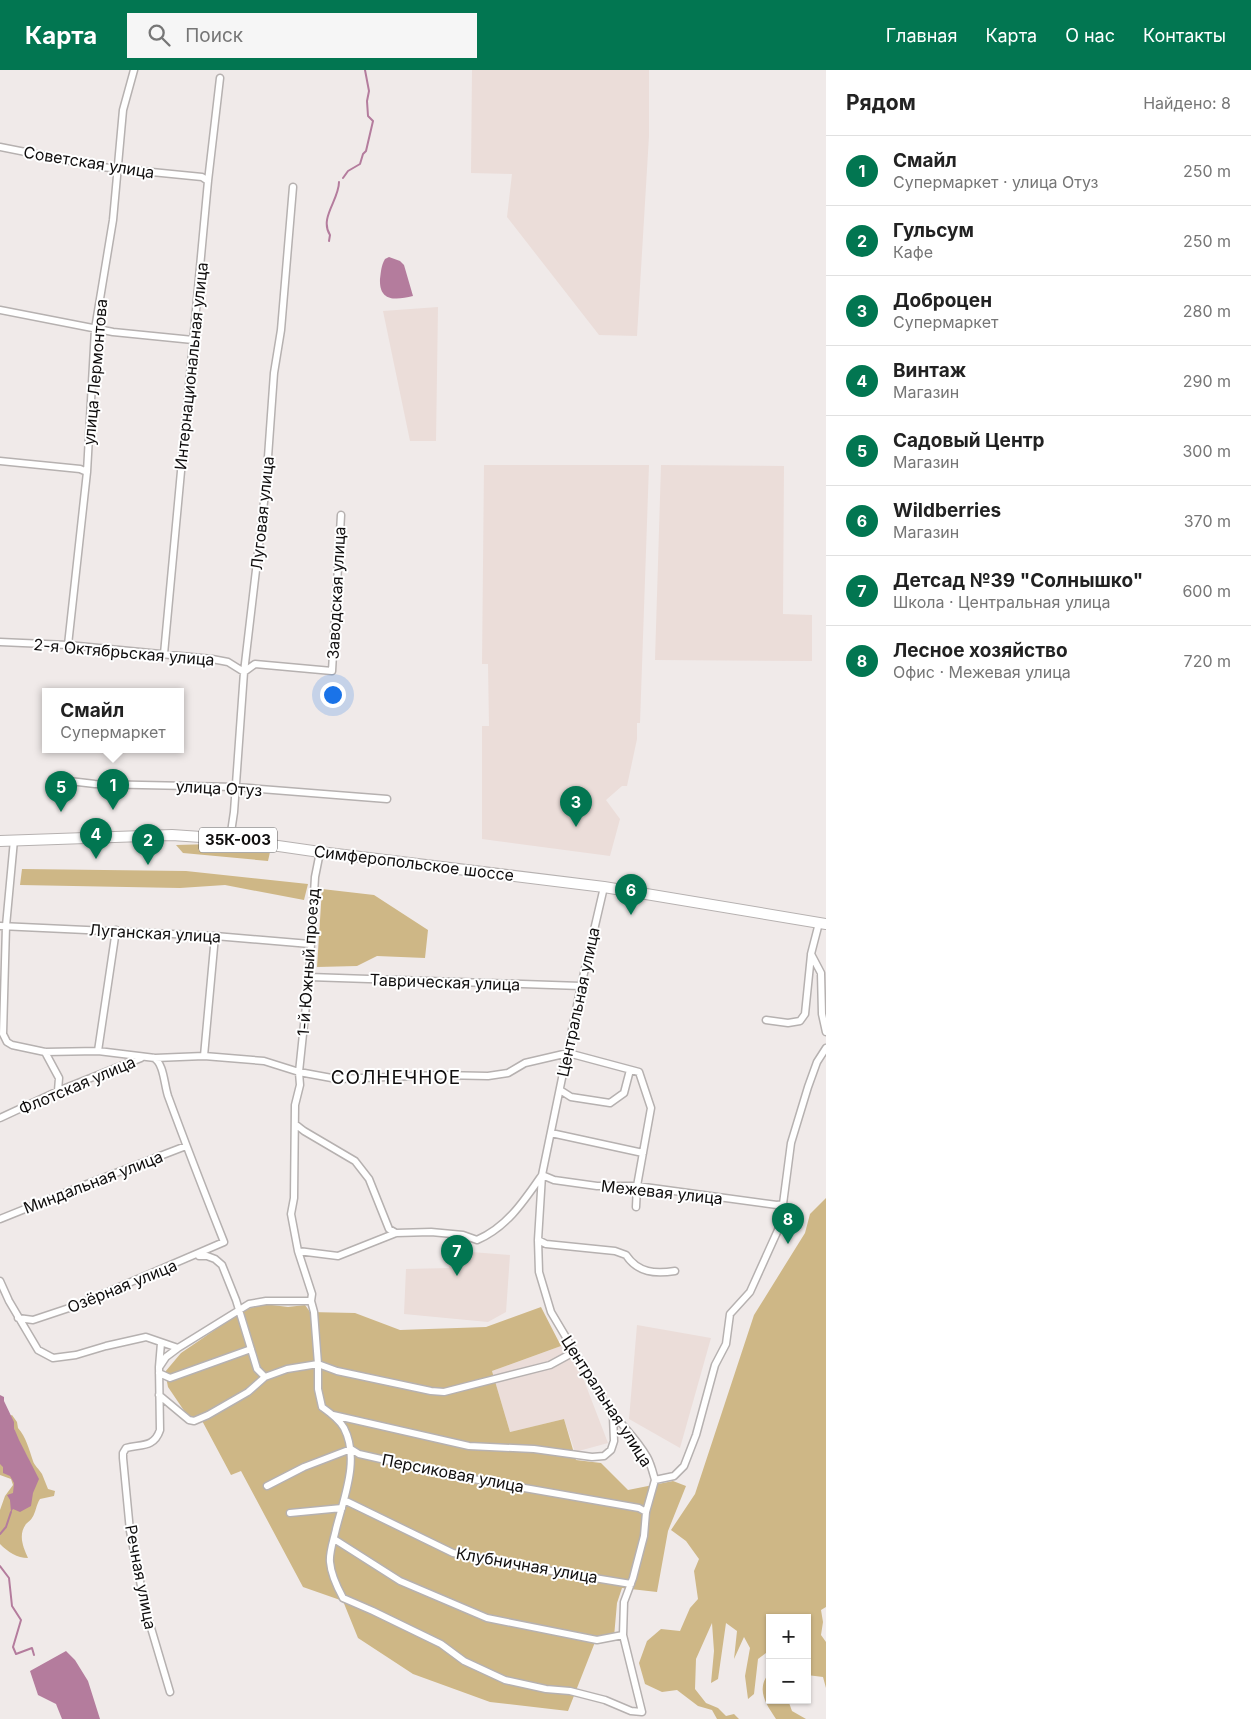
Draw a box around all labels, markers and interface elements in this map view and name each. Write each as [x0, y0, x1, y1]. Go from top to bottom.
search box [127, 13, 477, 58]
text: Карта [25, 21, 97, 50]
icon: search [145, 21, 173, 49]
text: Поиск [185, 24, 243, 47]
text: Главная [886, 25, 957, 46]
text: Карта [985, 25, 1037, 46]
text: О нас [1065, 25, 1115, 46]
text: Контакты [1143, 25, 1226, 46]
text: Рядом [846, 90, 916, 115]
text: Найдено: 8 [1143, 93, 1231, 113]
street label: Советская улица [22, 142, 156, 182]
text: Смайл [893, 149, 957, 172]
text: 1 [859, 161, 865, 181]
text: 250 m [1183, 161, 1231, 181]
text: Супермаркет · улица Отуз [893, 172, 1099, 192]
text: Гульсум [893, 219, 974, 242]
text: 2 [857, 231, 867, 251]
text: 250 m [1183, 231, 1231, 251]
text: Кафе [893, 242, 933, 262]
street label: Интернациональная улица [170, 261, 212, 471]
text: Доброцен [893, 289, 992, 312]
street label: улица Лермонтова [79, 298, 111, 446]
text: 3 [857, 301, 867, 321]
text: 280 m [1183, 301, 1231, 321]
text: Супермаркет [893, 312, 998, 332]
text: Винтаж [893, 359, 966, 382]
text: 4 [857, 371, 867, 391]
text: 290 m [1183, 371, 1231, 391]
text: Магазин [893, 382, 959, 402]
text: Садовый Центр [893, 429, 1045, 452]
text: 5 [857, 441, 867, 461]
text: 300 m [1182, 441, 1231, 461]
text: Магазин [893, 452, 959, 472]
street label: Луговая улица [246, 455, 278, 571]
text: Wildberries [893, 499, 1001, 522]
text: 6 [857, 511, 867, 531]
text: 370 m [1184, 511, 1231, 531]
text: Магазин [893, 522, 959, 542]
street label: Заводская улица [323, 526, 349, 660]
text: Детсад №39 "Солнышко" [893, 569, 1143, 592]
text: 7 [857, 581, 867, 601]
text: 600 m [1182, 581, 1231, 601]
text: Школа · Центральная улица [893, 592, 1110, 612]
street label: 2-я Октябрьская улица [33, 634, 215, 670]
text: Лесное хозяйство [893, 639, 1068, 662]
text: 8 [857, 651, 867, 671]
text: 720 m [1184, 651, 1231, 671]
text: Офис · Межевая улица [893, 662, 1071, 682]
your location [320, 682, 346, 708]
popup [42, 688, 184, 753]
text: Смайл [60, 699, 124, 722]
text: Супермаркет [60, 722, 166, 742]
pin: 1 [97, 769, 129, 810]
pin: 5 [45, 771, 77, 812]
street label: улица Отуз [175, 776, 263, 800]
pin: 3 [560, 786, 592, 827]
pin: 4 [80, 818, 112, 859]
pin: 2 [132, 824, 164, 865]
road number: 35К-003 [199, 828, 277, 852]
street label: Симферопольское шоссе [313, 841, 515, 885]
pin: 6 [615, 874, 647, 915]
street label: 1-й Южный проезд [293, 887, 323, 1037]
street label: Луганская улица [89, 920, 221, 946]
street label: Центральная улица [552, 925, 604, 1079]
street label: Таврическая улица [369, 969, 521, 995]
street label: Флотская улица [16, 1051, 138, 1119]
district label: СОЛНЕЧНОЕ [331, 1066, 461, 1089]
street label: Миндальная улица [20, 1146, 166, 1218]
street label: Межевая улица [600, 1176, 724, 1208]
pin: 8 [772, 1203, 804, 1244]
pin: 7 [441, 1235, 473, 1276]
street label: Озёрная улица [64, 1255, 180, 1317]
street label: Центральная улица [557, 1332, 657, 1470]
street label: Персиковая улица [380, 1449, 526, 1497]
street label: Речная улица [121, 1523, 161, 1631]
street label: Клубничная улица [455, 1543, 599, 1587]
map controls [766, 1614, 811, 1704]
button: + [766, 1614, 811, 1659]
button: − [766, 1659, 811, 1704]

